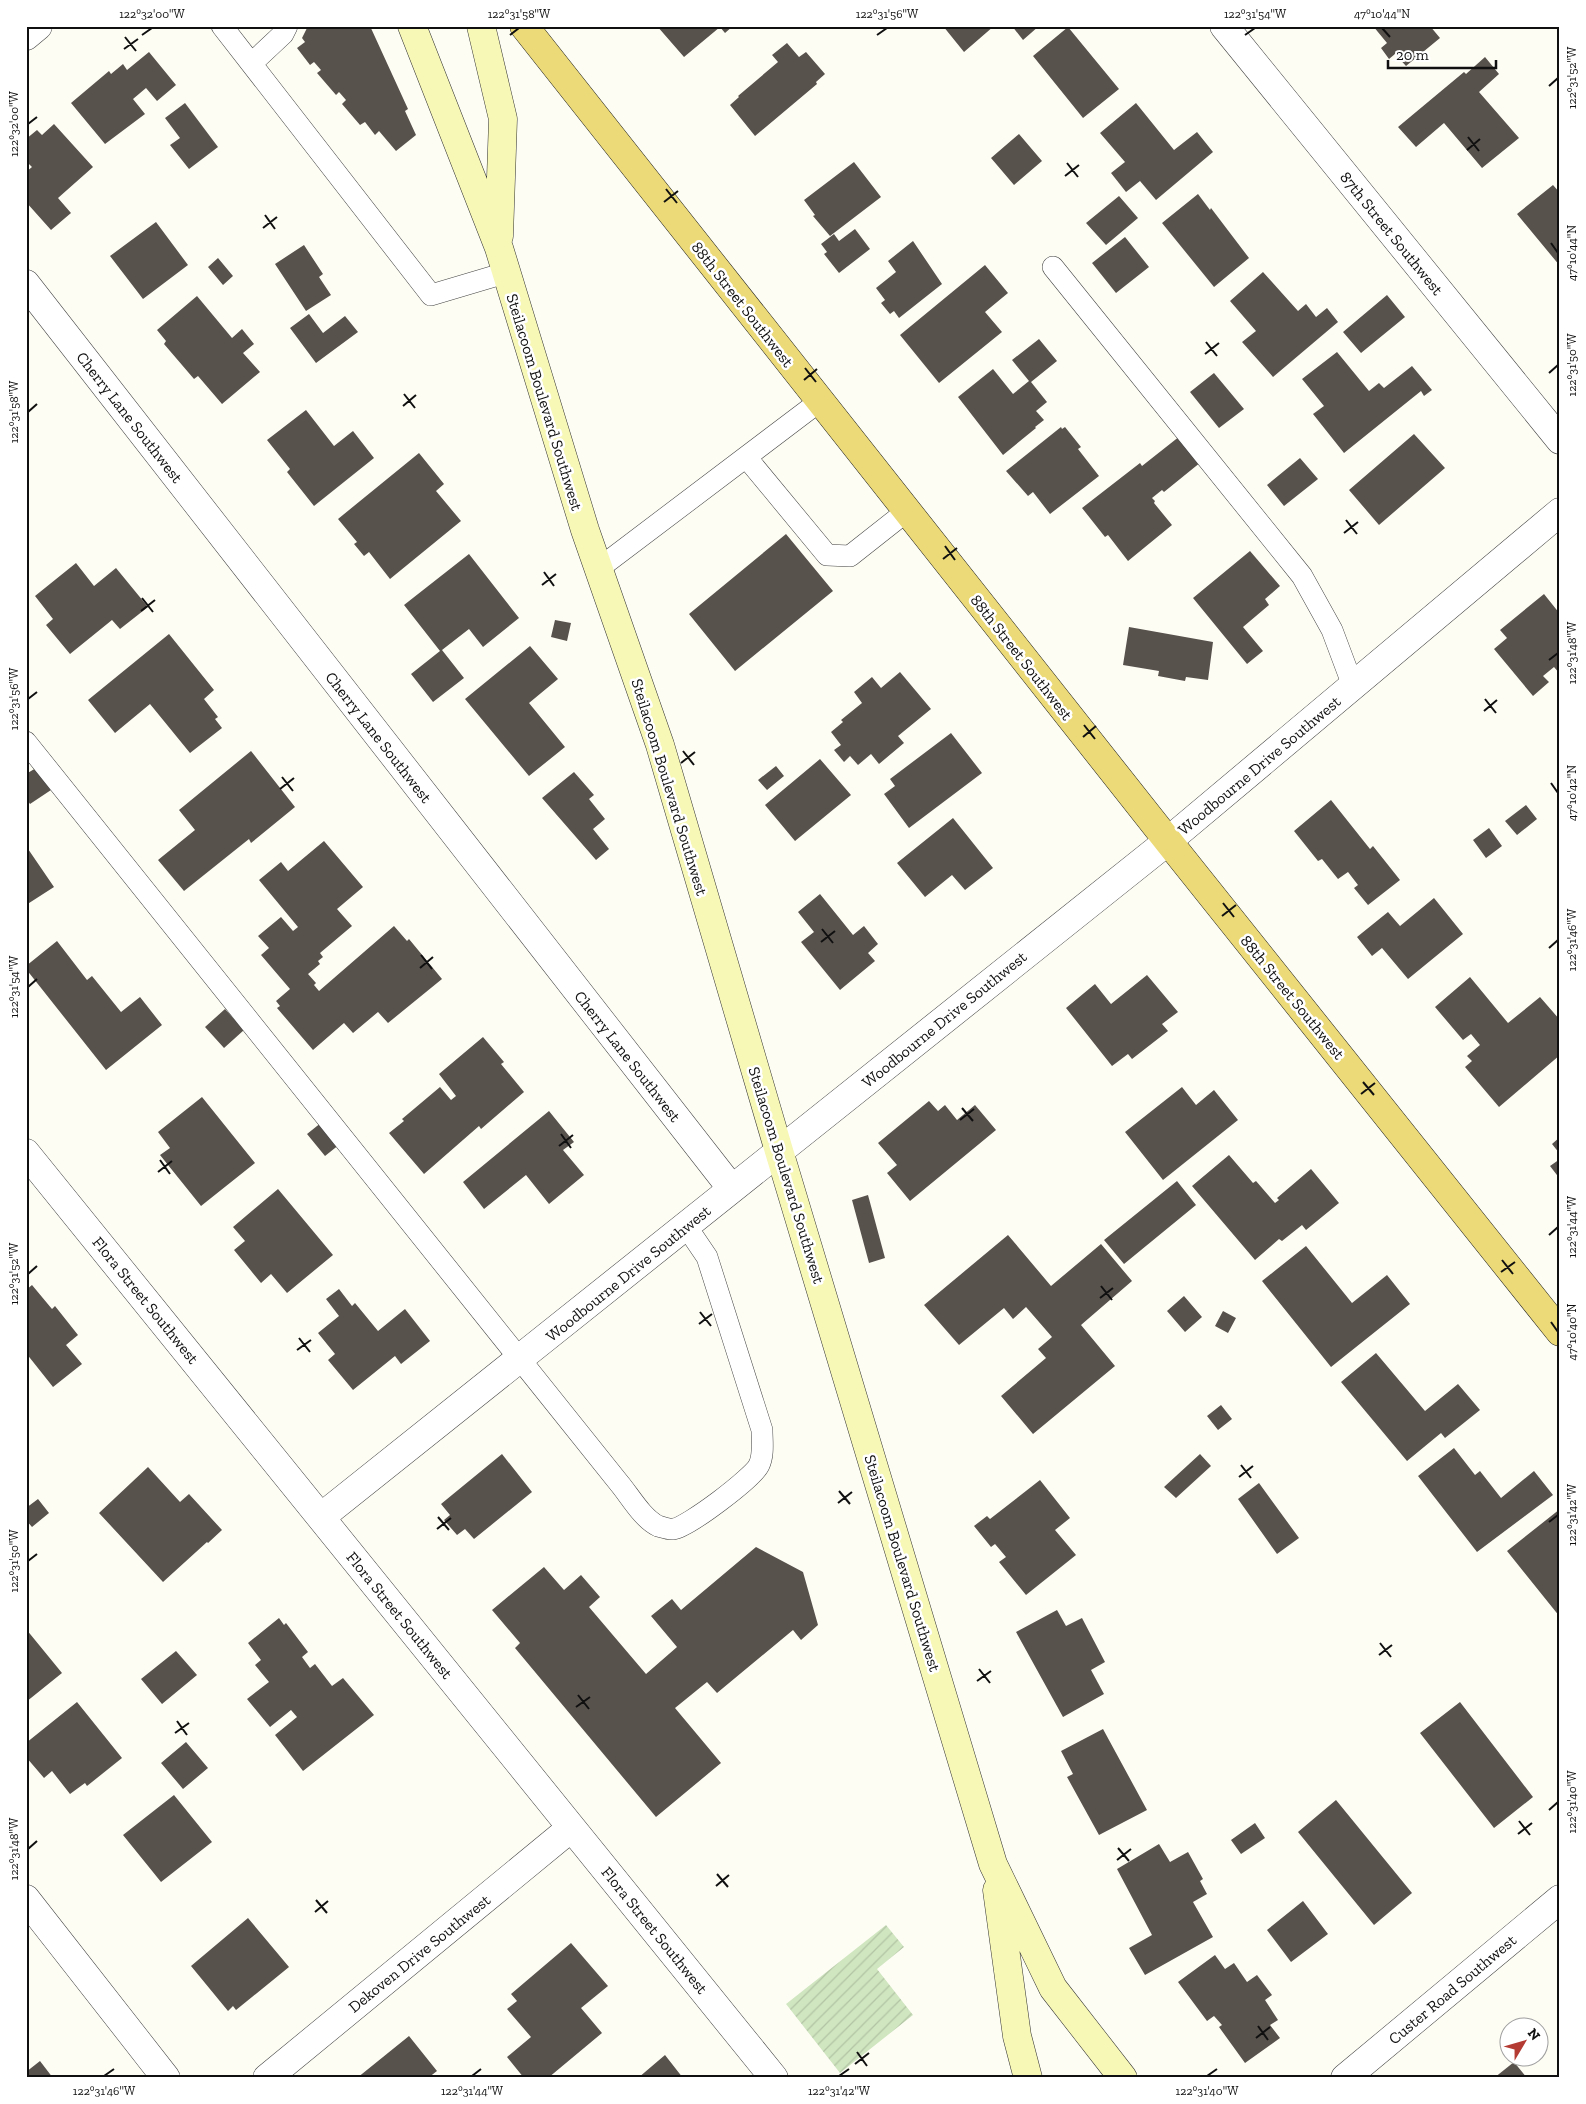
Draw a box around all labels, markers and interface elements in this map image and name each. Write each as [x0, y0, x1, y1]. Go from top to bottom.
text: 122°32'00"W [119, 7, 186, 21]
text: 122°31'58"W [488, 7, 551, 21]
text: 122°31'56"W [856, 7, 919, 21]
text: 122°31'54"W [1224, 7, 1287, 21]
text: 47°10'44"N [1354, 7, 1410, 21]
scale bar [1388, 38, 1496, 70]
text: 20 m [1396, 46, 1429, 64]
text: 122°31'52"W [1565, 46, 1579, 109]
text: 122°32'00"W [7, 90, 21, 157]
street label: 87th Street Southwest [1336, 168, 1447, 299]
text: 47°10'44"N [1565, 225, 1579, 281]
street label: 88th Street Southwest [688, 238, 798, 371]
street label: Steilacoom Boulevard Southwest [502, 291, 587, 513]
text: 122°31'50"W [1565, 333, 1579, 396]
street label: Cherry Lane Southwest [72, 348, 187, 487]
text: 122°31'58"W [7, 380, 21, 443]
street label: 88th Street Southwest [967, 591, 1077, 724]
text: 122°31'48"W [1565, 621, 1579, 684]
text: 122°31'56"W [7, 667, 21, 730]
street label: Cherry Lane Southwest [321, 668, 436, 807]
street label: Steilacoom Boulevard Southwest [627, 676, 712, 898]
street label: Woodbourne Drive Southwest [1174, 692, 1344, 839]
text: 47°10'42"N [1565, 765, 1579, 821]
text: 122°31'46"W [1565, 908, 1579, 971]
street label: 88th Street Southwest [1237, 931, 1349, 1063]
street label: Woodbourne Drive Southwest [858, 947, 1031, 1092]
text: 122°31'54"W [7, 955, 21, 1018]
street label: Cherry Lane Southwest [570, 987, 685, 1126]
street label: Steilacoom Boulevard Southwest [744, 1064, 829, 1286]
text: 122°31'44"W [1565, 1195, 1579, 1258]
street label: Woodbourne Drive Southwest [542, 1201, 715, 1346]
street label: Flora Street Southwest [88, 1233, 203, 1368]
text: 122°31'52"W [7, 1242, 21, 1305]
text: 47°10'40"N [1565, 1303, 1579, 1360]
street label: Steilacoom Boulevard Southwest [860, 1452, 945, 1674]
text: 122°31'42"W [1565, 1483, 1579, 1546]
text: 122°31'50"W [7, 1529, 21, 1592]
street label: Flora Street Southwest [342, 1548, 457, 1683]
text: 122°31'40"W [1565, 1770, 1579, 1833]
text: 122°31'48"W [7, 1817, 21, 1880]
street label: Flora Street Southwest [597, 1863, 712, 1998]
street label: Dekoven Drive Southwest [345, 1890, 494, 2017]
street label: Custer Road Southwest [1385, 1930, 1520, 2048]
north arrow [1498, 2016, 1548, 2066]
text: N [1524, 2025, 1544, 2044]
text: 122°31'46"W [73, 2084, 136, 2098]
text: 122°31'44"W [441, 2084, 504, 2098]
text: 122°31'42"W [808, 2084, 871, 2098]
text: 122°31'40"W [1176, 2084, 1239, 2098]

